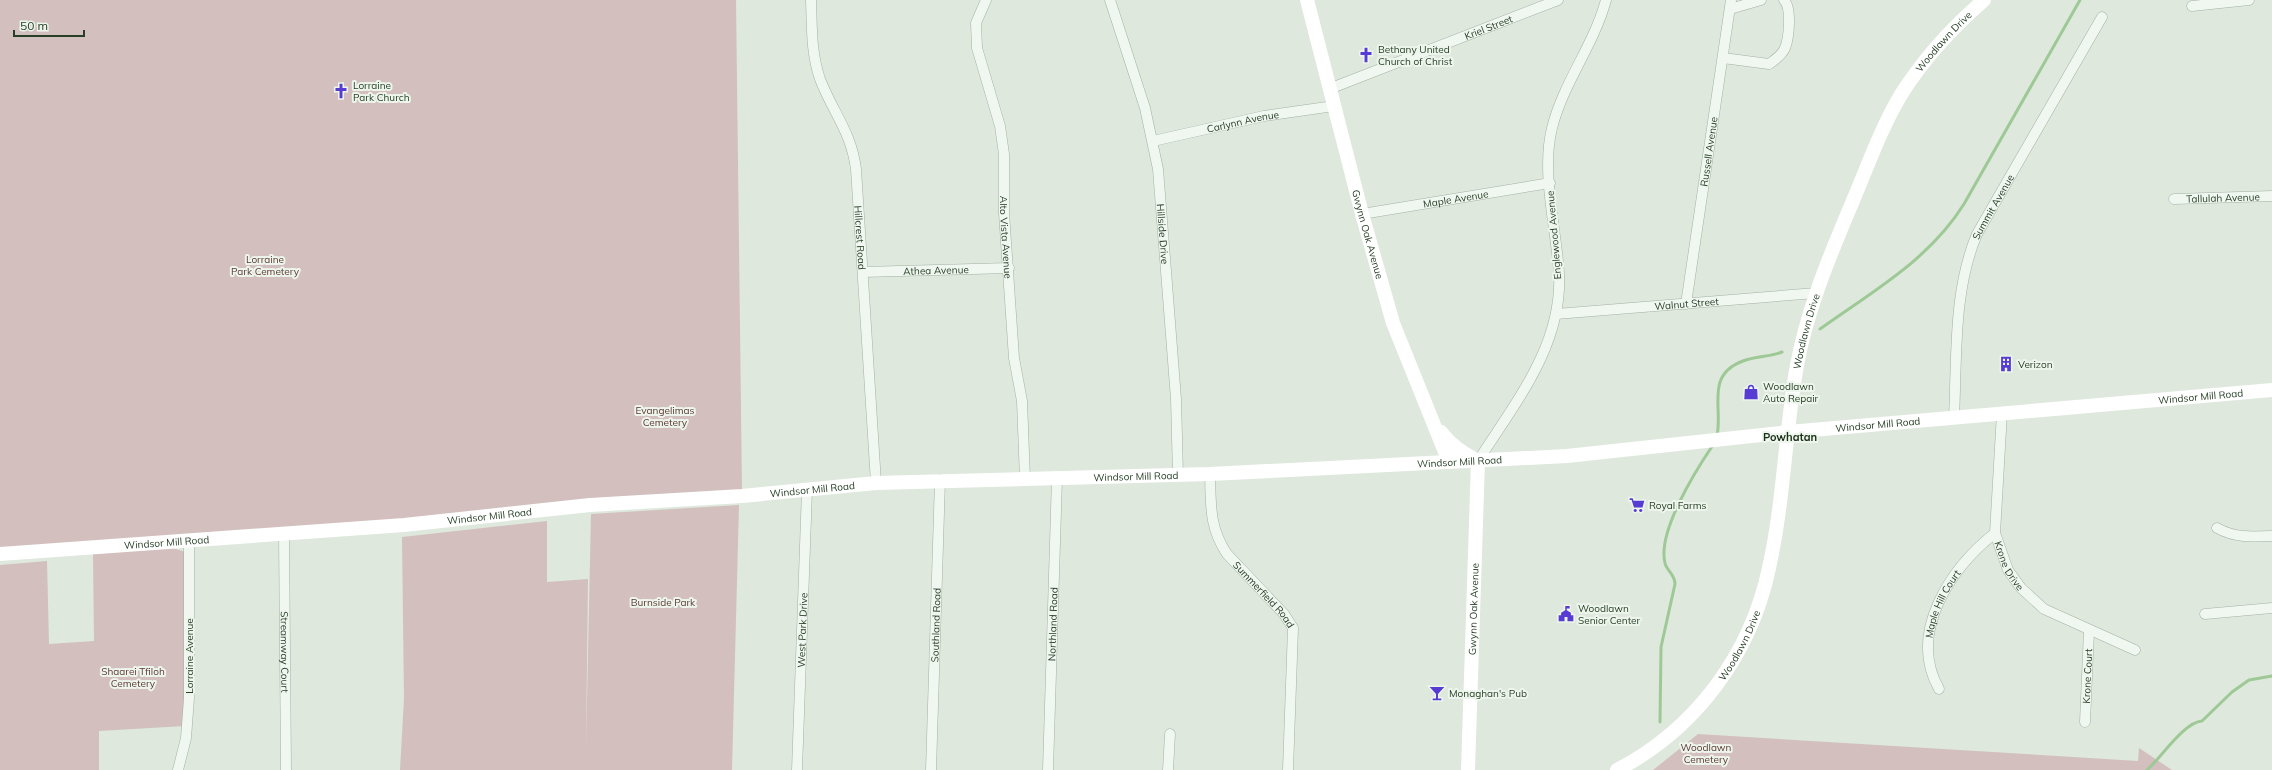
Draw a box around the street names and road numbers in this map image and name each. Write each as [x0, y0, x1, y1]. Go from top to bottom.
street label: Woodlawn Drive [1913, 8, 1974, 74]
street label: Kriel Street [1462, 12, 1515, 42]
street label: Carlynn Avenue [1206, 107, 1280, 135]
street label: Russell Avenue [1697, 116, 1720, 187]
street label: Summit Avenue [1969, 172, 2017, 241]
street label: Maple Avenue [1422, 187, 1489, 210]
street label: Gwynn Oak Avenue [1349, 188, 1387, 280]
street label: Englewood Avenue [1544, 190, 1564, 280]
street label: Tallulah Avenue [2186, 190, 2260, 205]
street label: Alto Vista Avenue [998, 196, 1015, 279]
street label: Hillside Drive [1154, 203, 1172, 265]
street label: Hillcrest Road [852, 205, 869, 270]
street label: Athea Avenue [903, 263, 969, 277]
street label: Woodlawn Drive [1790, 292, 1822, 370]
street label: Walnut Street [1654, 294, 1720, 313]
street label: Windsor Mill Road [2158, 386, 2244, 406]
street label: Windsor Mill Road [1835, 414, 1921, 434]
street label: Windsor Mill Road [1417, 453, 1502, 470]
street label: Windsor Mill Road [1093, 468, 1179, 484]
street label: Windsor Mill Road [769, 479, 855, 500]
street label: Windsor Mill Road [446, 505, 533, 527]
street label: Windsor Mill Road [124, 533, 210, 552]
street label: Krone Drive [1992, 539, 2027, 593]
street label: Summerfield Road [1231, 558, 1298, 630]
street label: Gwynn Oak Avenue [1465, 563, 1481, 655]
street label: Maple Hill Court [1922, 567, 1963, 639]
street label: Northland Road [1045, 587, 1060, 661]
street label: Southland Road [928, 588, 943, 663]
street label: West Park Drive [794, 592, 810, 668]
street label: Woodlawn Drive [1715, 608, 1763, 683]
street label: Streamway Court [278, 611, 292, 693]
street label: Lorraine Avenue [183, 618, 196, 694]
street label: Krone Court [2079, 648, 2095, 704]

